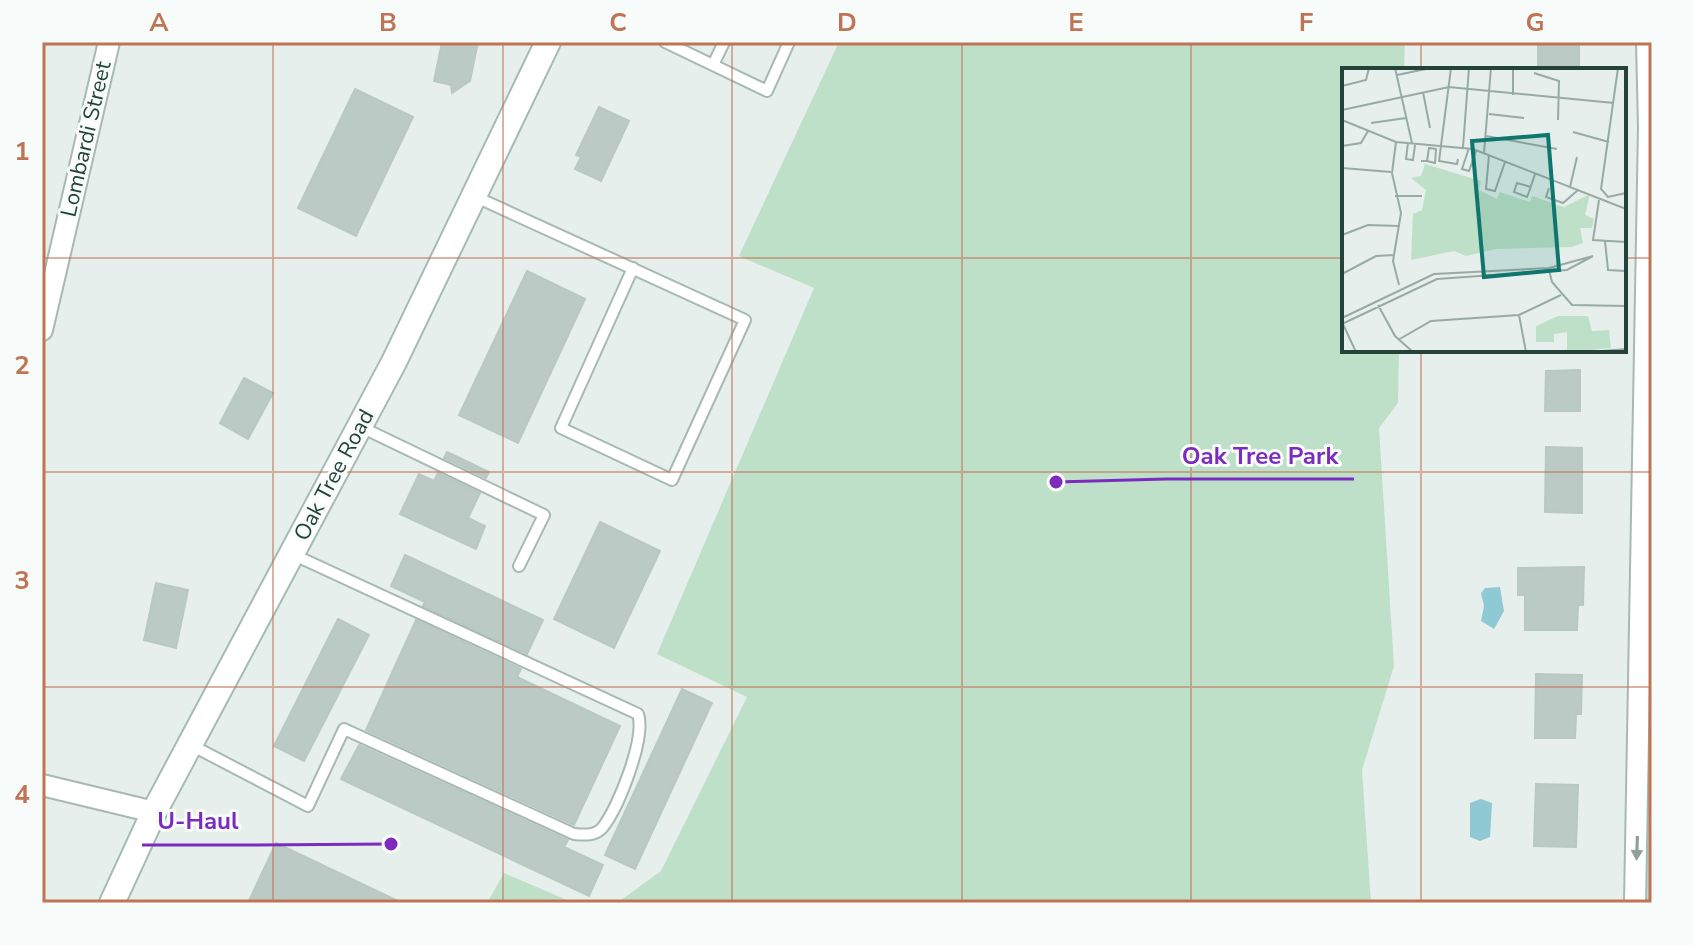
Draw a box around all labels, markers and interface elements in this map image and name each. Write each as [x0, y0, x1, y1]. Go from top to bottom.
text: A [149, 5, 169, 40]
text: B [379, 5, 397, 40]
text: C [609, 5, 627, 40]
text: D [837, 5, 857, 40]
text: E [1068, 5, 1084, 40]
text: F [1299, 5, 1313, 40]
text: G [1525, 5, 1545, 40]
street label: Lombardi Street [54, 58, 119, 220]
inset map [1342, 68, 1626, 352]
text: 1 [14, 134, 30, 169]
text: 2 [14, 348, 30, 383]
street label: Oak Tree Road [287, 404, 381, 546]
callout: Oak Tree Park [1166, 431, 1354, 479]
text: Oak Tree Park [1182, 440, 1339, 472]
text: 3 [14, 563, 30, 598]
text: 4 [14, 777, 30, 812]
callout: U-Haul [142, 797, 255, 845]
text: U-Haul [157, 805, 239, 837]
one-way arrow [1630, 836, 1643, 861]

